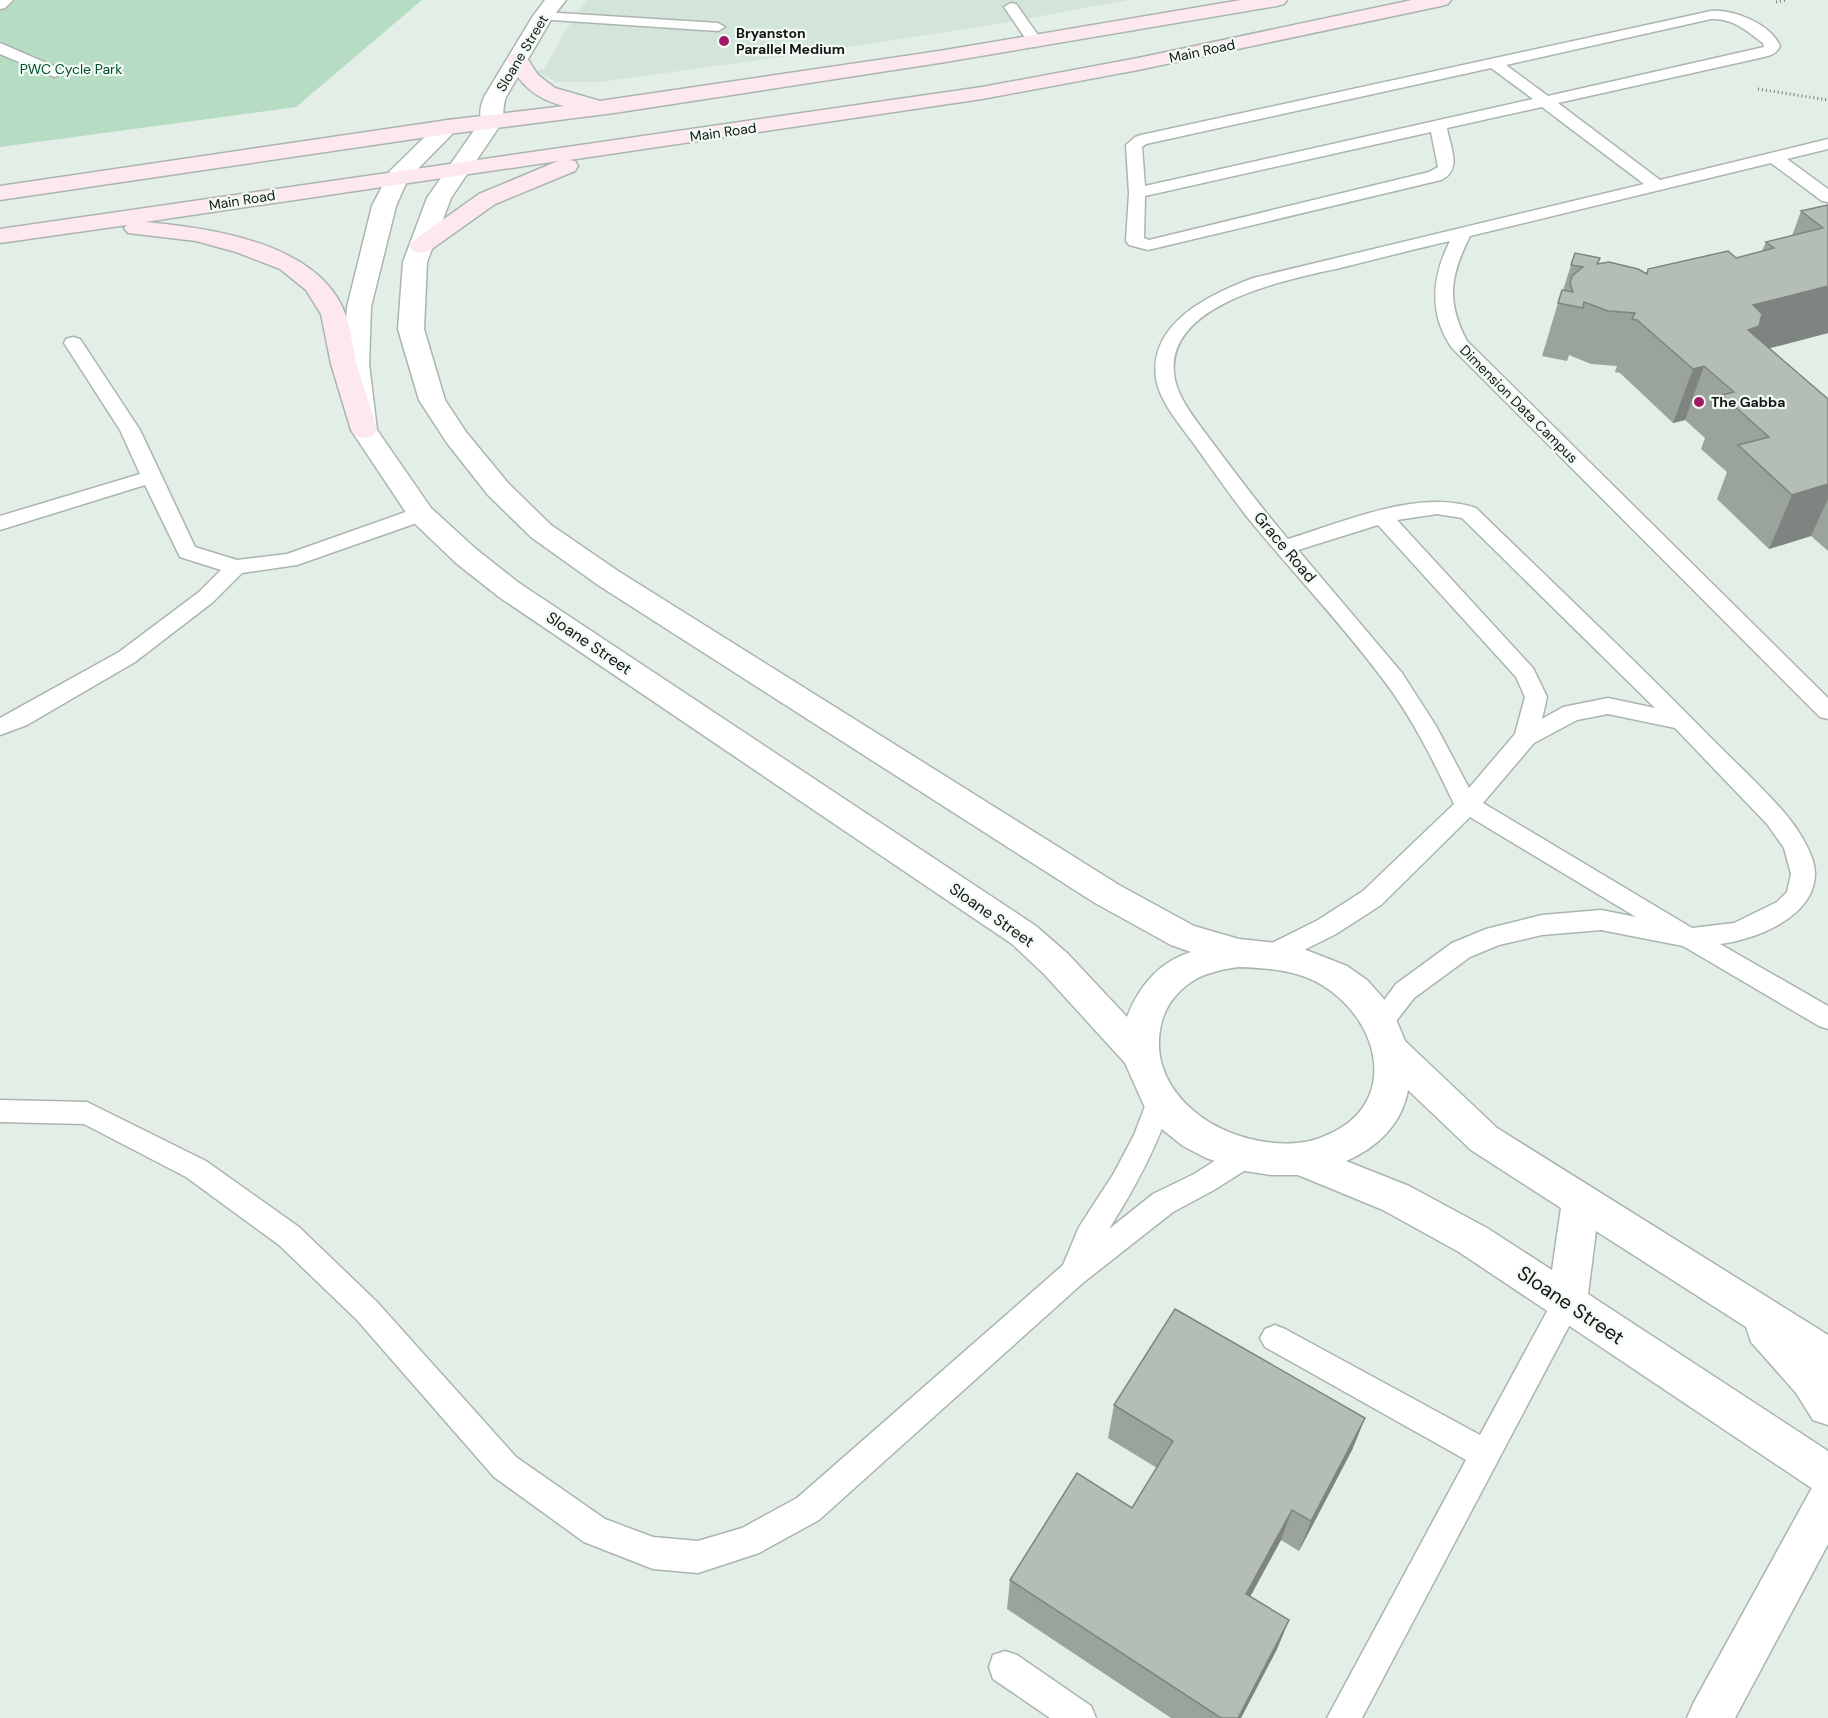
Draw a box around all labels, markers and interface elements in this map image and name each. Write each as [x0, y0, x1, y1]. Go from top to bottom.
street label: Sloane Street [492, 11, 552, 95]
place label: Bryanston Parallel Medium [736, 24, 845, 58]
marker: Bryanston Parallel Medium [717, 34, 731, 48]
street label: Main Road [1167, 35, 1237, 67]
park label: PWC Cycle Park [20, 60, 122, 78]
street label: Main Road [689, 118, 757, 146]
street label: Main Road [207, 186, 277, 214]
street label: Dimension Data Campus [1456, 341, 1582, 467]
place label: The Gabba [1711, 393, 1785, 411]
marker: The Gabba [1692, 395, 1706, 409]
street label: Grace Road [1249, 507, 1321, 587]
street label: Sloane Street [542, 607, 636, 679]
street label: Sloane Street [945, 878, 1039, 952]
street label: Sloane Street [1512, 1260, 1630, 1350]

